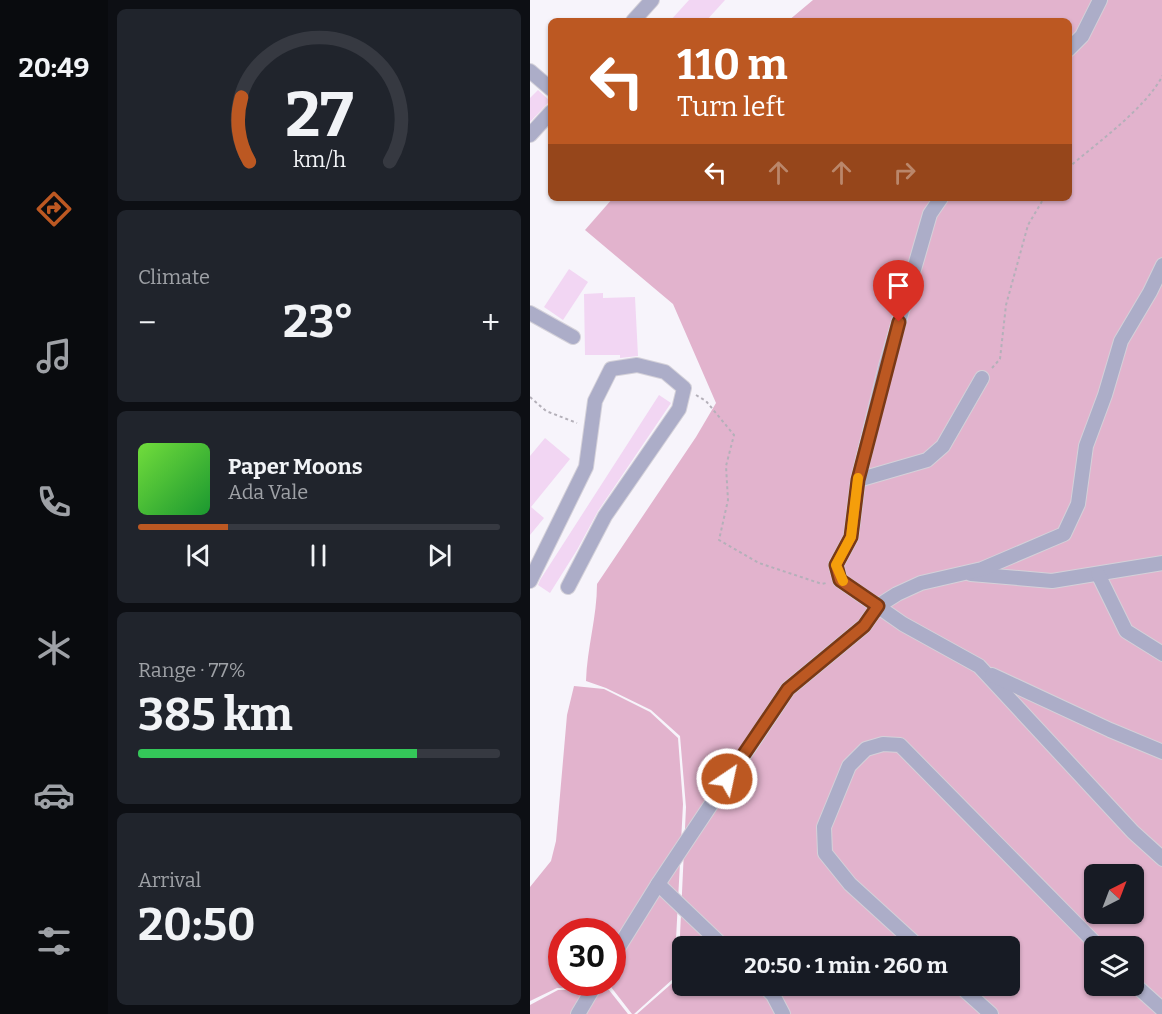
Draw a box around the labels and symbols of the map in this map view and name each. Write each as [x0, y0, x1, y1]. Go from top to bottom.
pin [873, 260, 924, 322]
position arrow [695, 747, 759, 811]
north arrow [1084, 864, 1144, 924]
speed limit sign: 30 [548, 918, 626, 996]

